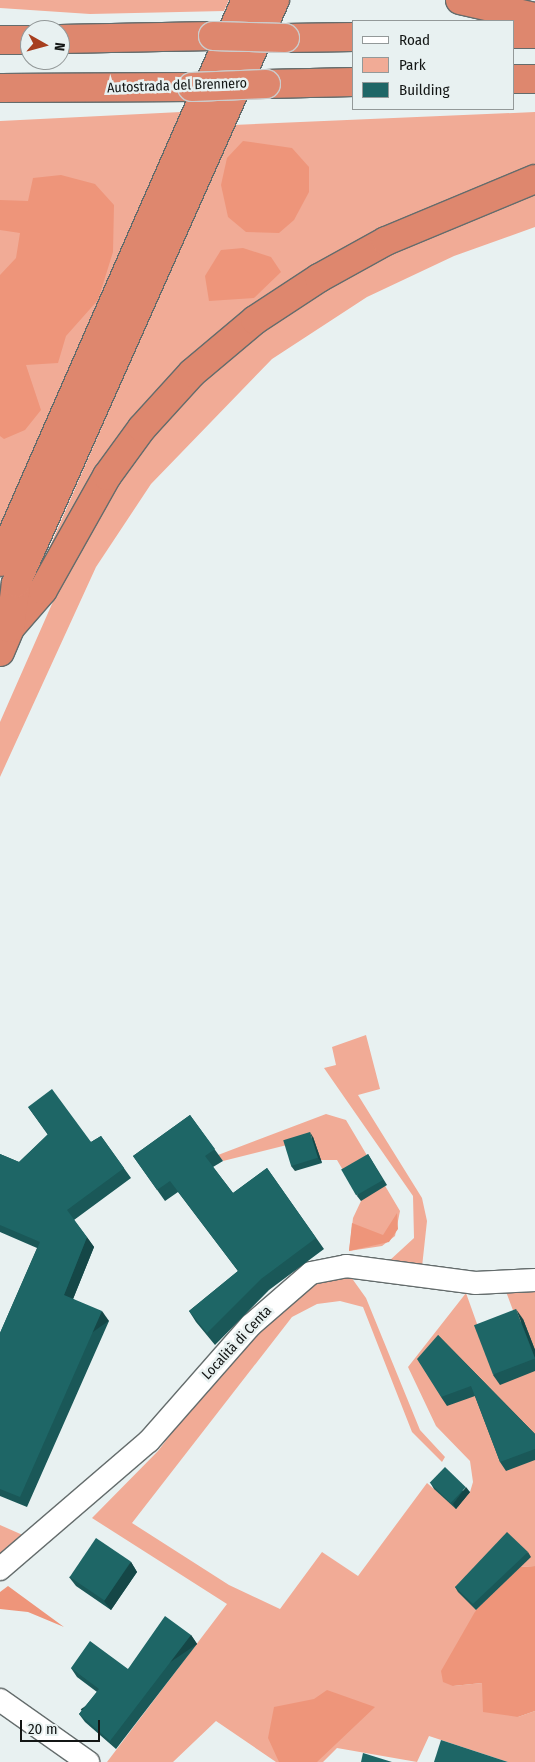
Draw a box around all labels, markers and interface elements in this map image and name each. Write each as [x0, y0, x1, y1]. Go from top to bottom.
north arrow [20, 20, 70, 70]
legend [352, 20, 515, 110]
text: Road [399, 31, 430, 49]
text: N [50, 42, 68, 52]
text: Park [399, 56, 426, 74]
street label: Autostrada del Brennero [107, 75, 247, 97]
text: Building [399, 81, 450, 99]
street label: Località di Centa [199, 1303, 275, 1383]
scale bar [22, 1710, 102, 1742]
text: 20 m [28, 1720, 58, 1738]

